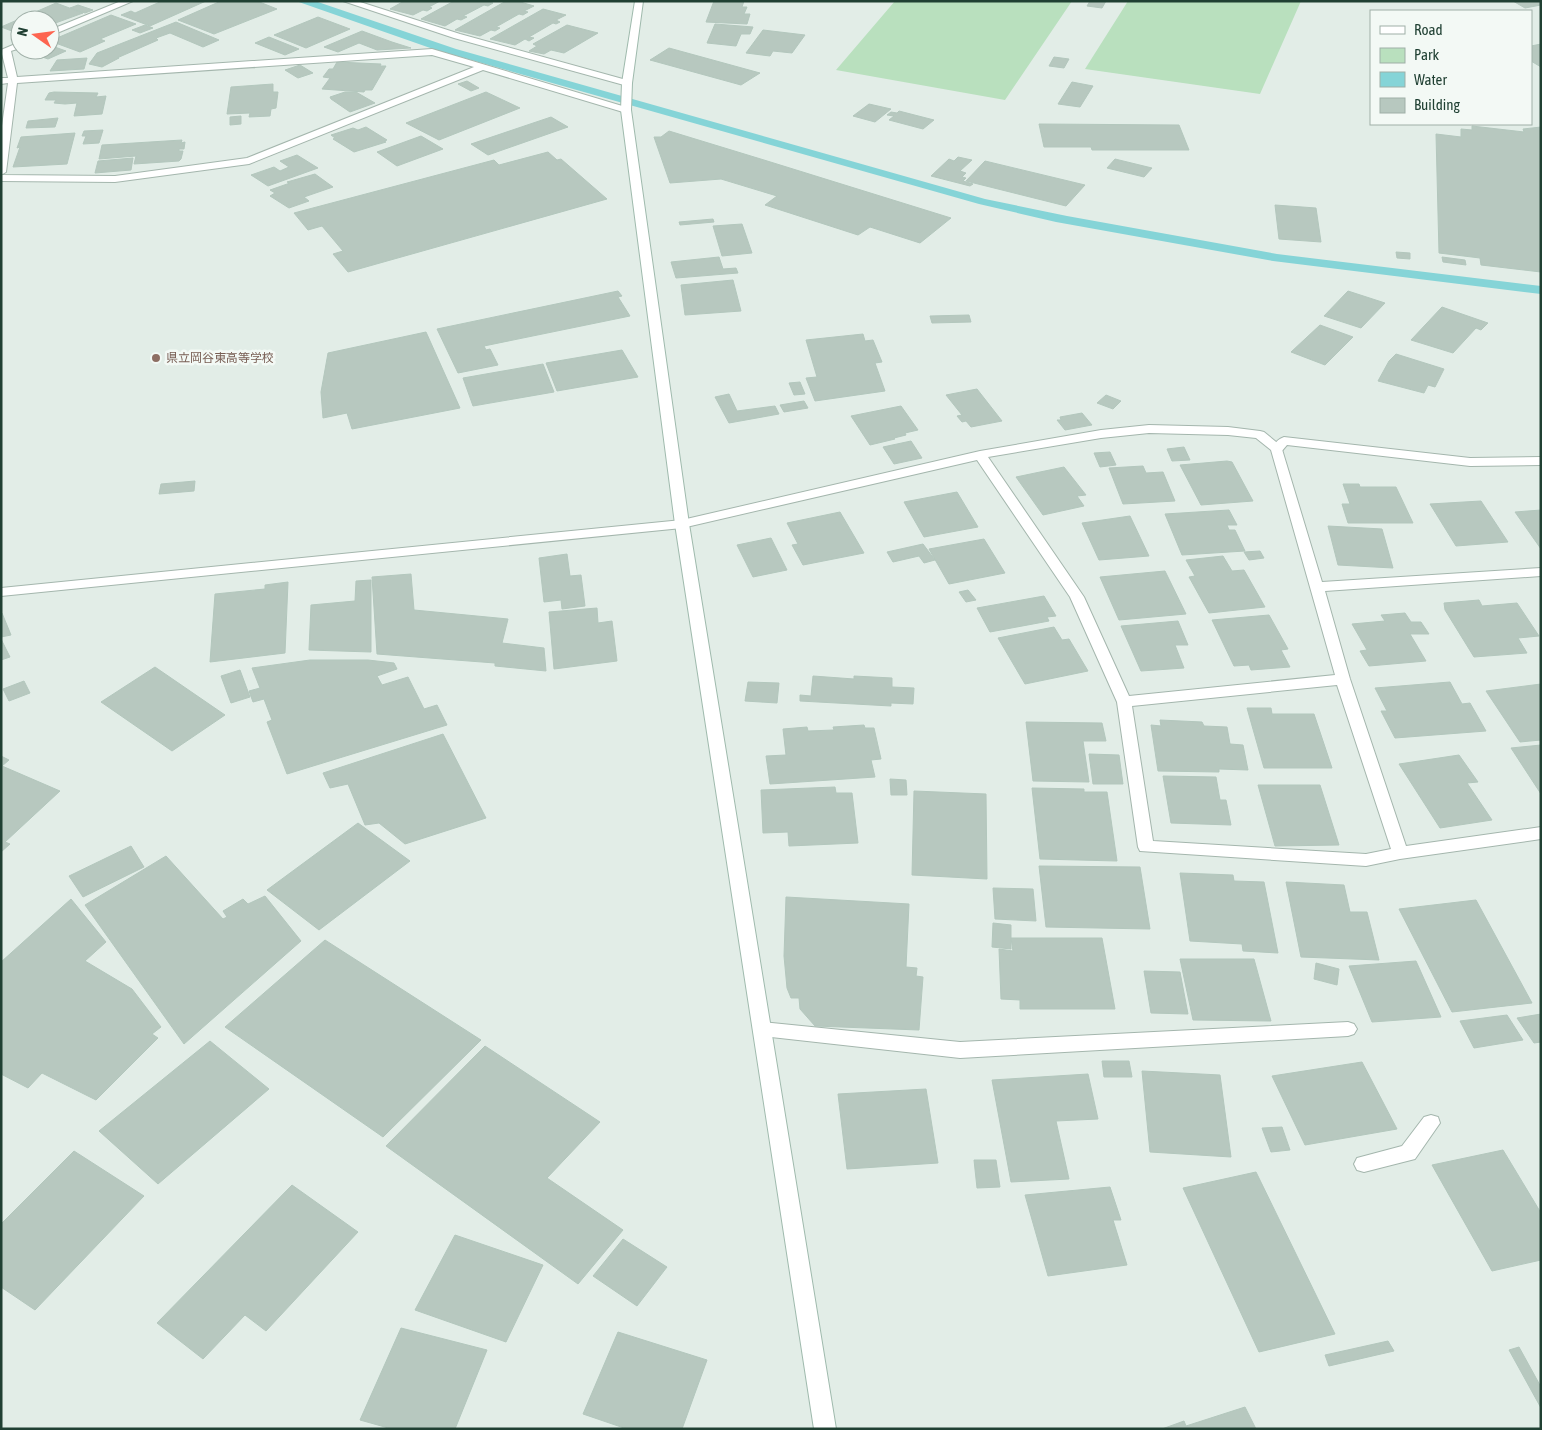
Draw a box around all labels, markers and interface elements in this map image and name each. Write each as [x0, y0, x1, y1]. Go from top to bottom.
north arrow [10, 10, 60, 60]
legend [1370, 10, 1532, 125]
text: Road [1414, 21, 1443, 38]
text: N [14, 26, 31, 38]
text: Park [1414, 46, 1439, 63]
text: Water [1414, 71, 1447, 88]
text: Building [1414, 96, 1460, 113]
place label: 県立岡谷東高等学校 [166, 351, 274, 365]
marker: 県立岡谷東高等学校 [150, 352, 162, 364]

